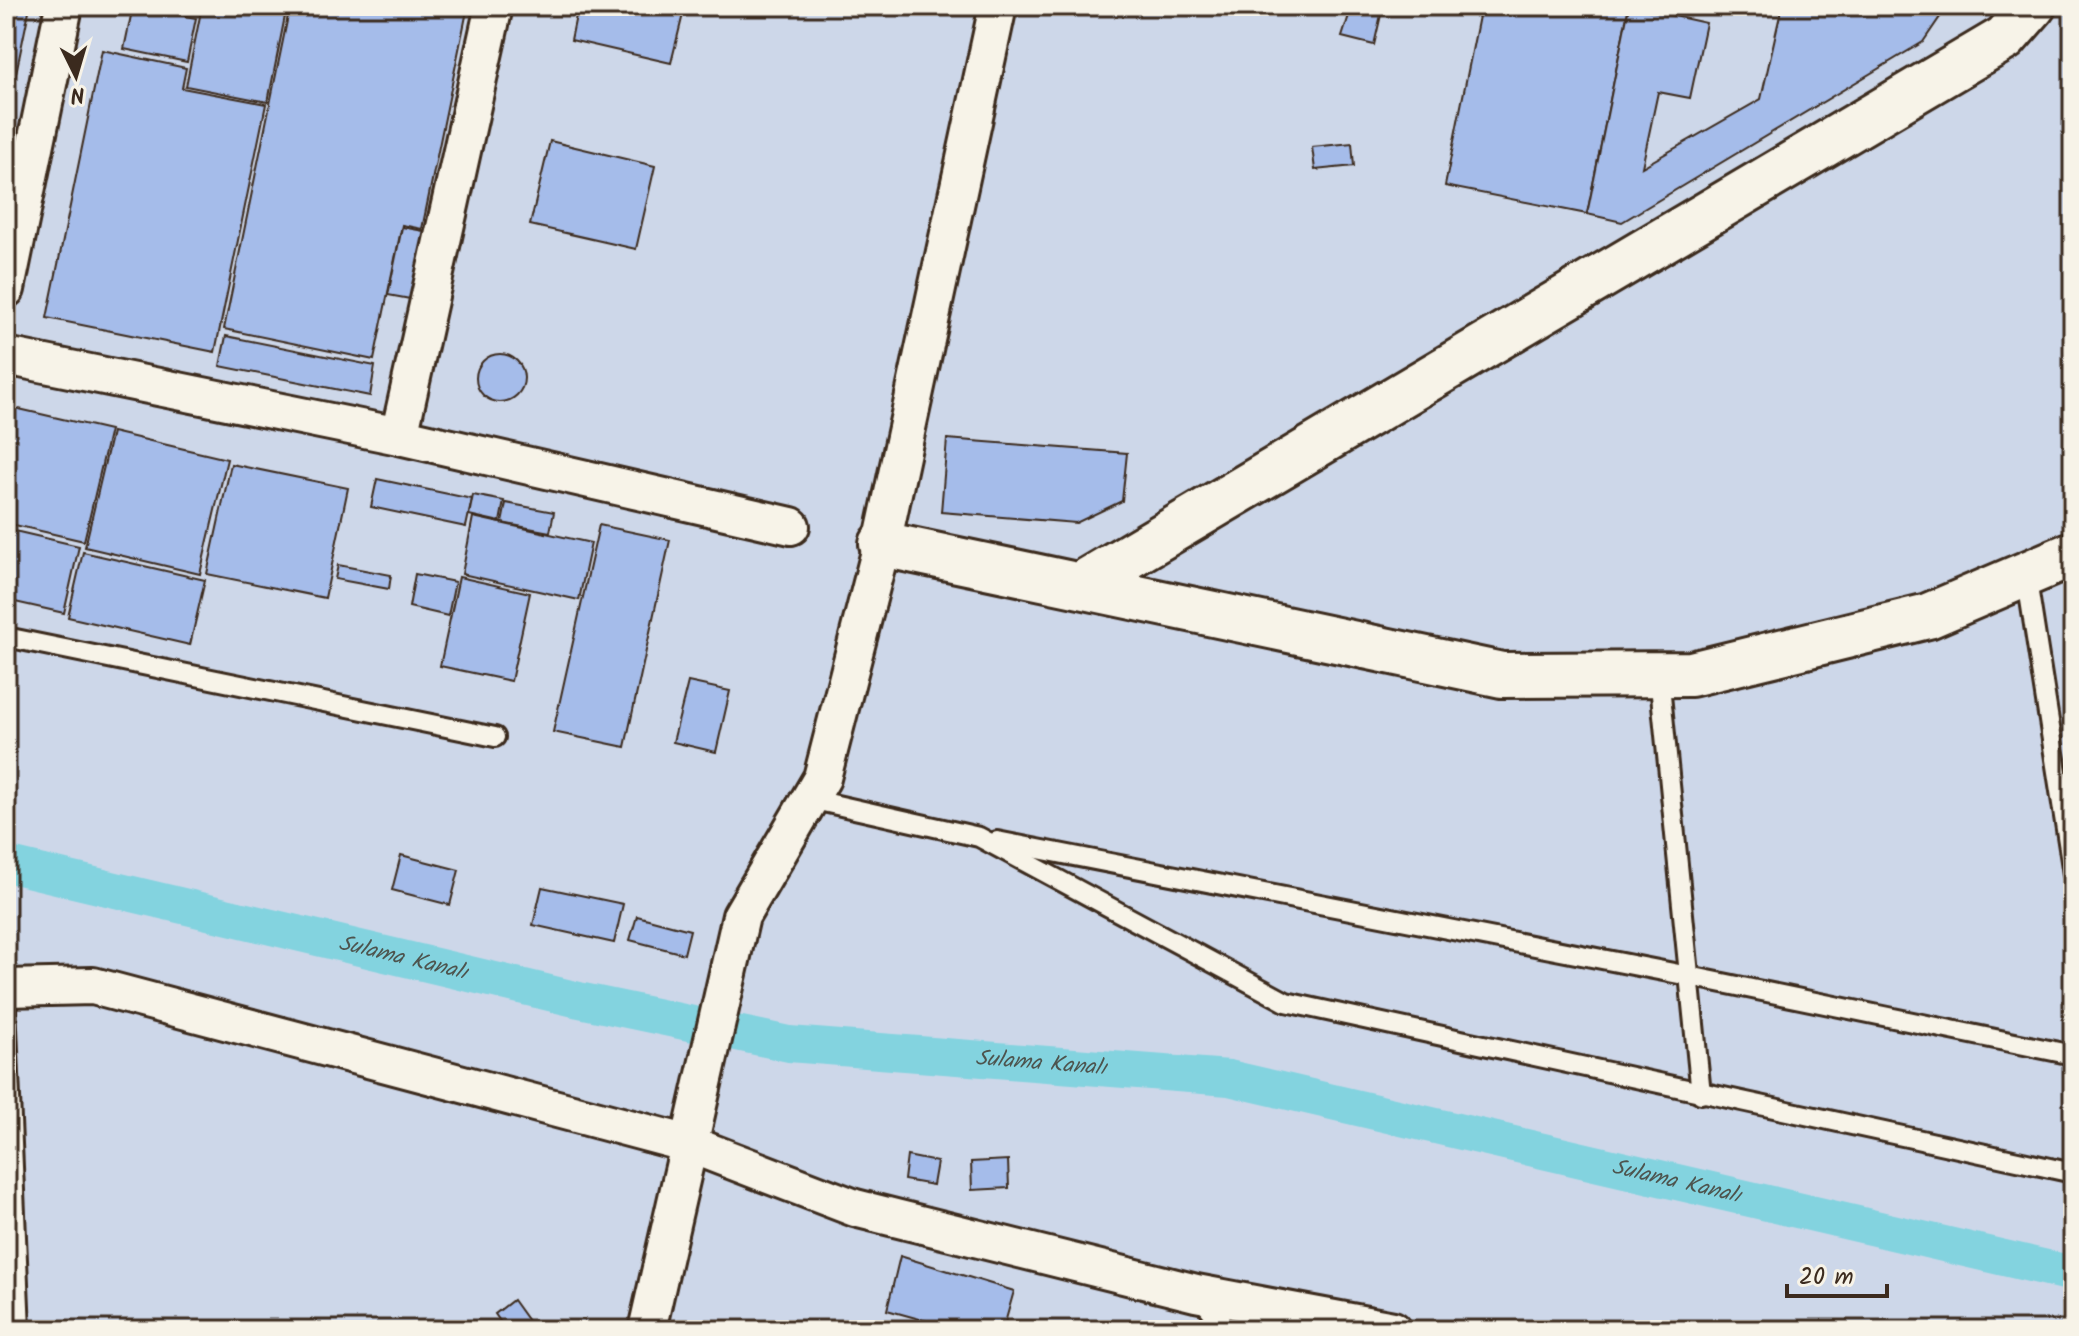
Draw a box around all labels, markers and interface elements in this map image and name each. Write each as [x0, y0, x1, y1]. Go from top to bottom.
north arrow [36, 36, 116, 116]
text: N [69, 75, 86, 111]
water label: Sulama Kanalı [335, 926, 473, 991]
water label: Sulama Kanalı [974, 1041, 1110, 1086]
water label: Sulama Kanalı [1608, 1150, 1746, 1214]
scale bar [1787, 1248, 1887, 1298]
text: 20 m [1799, 1258, 1854, 1297]

